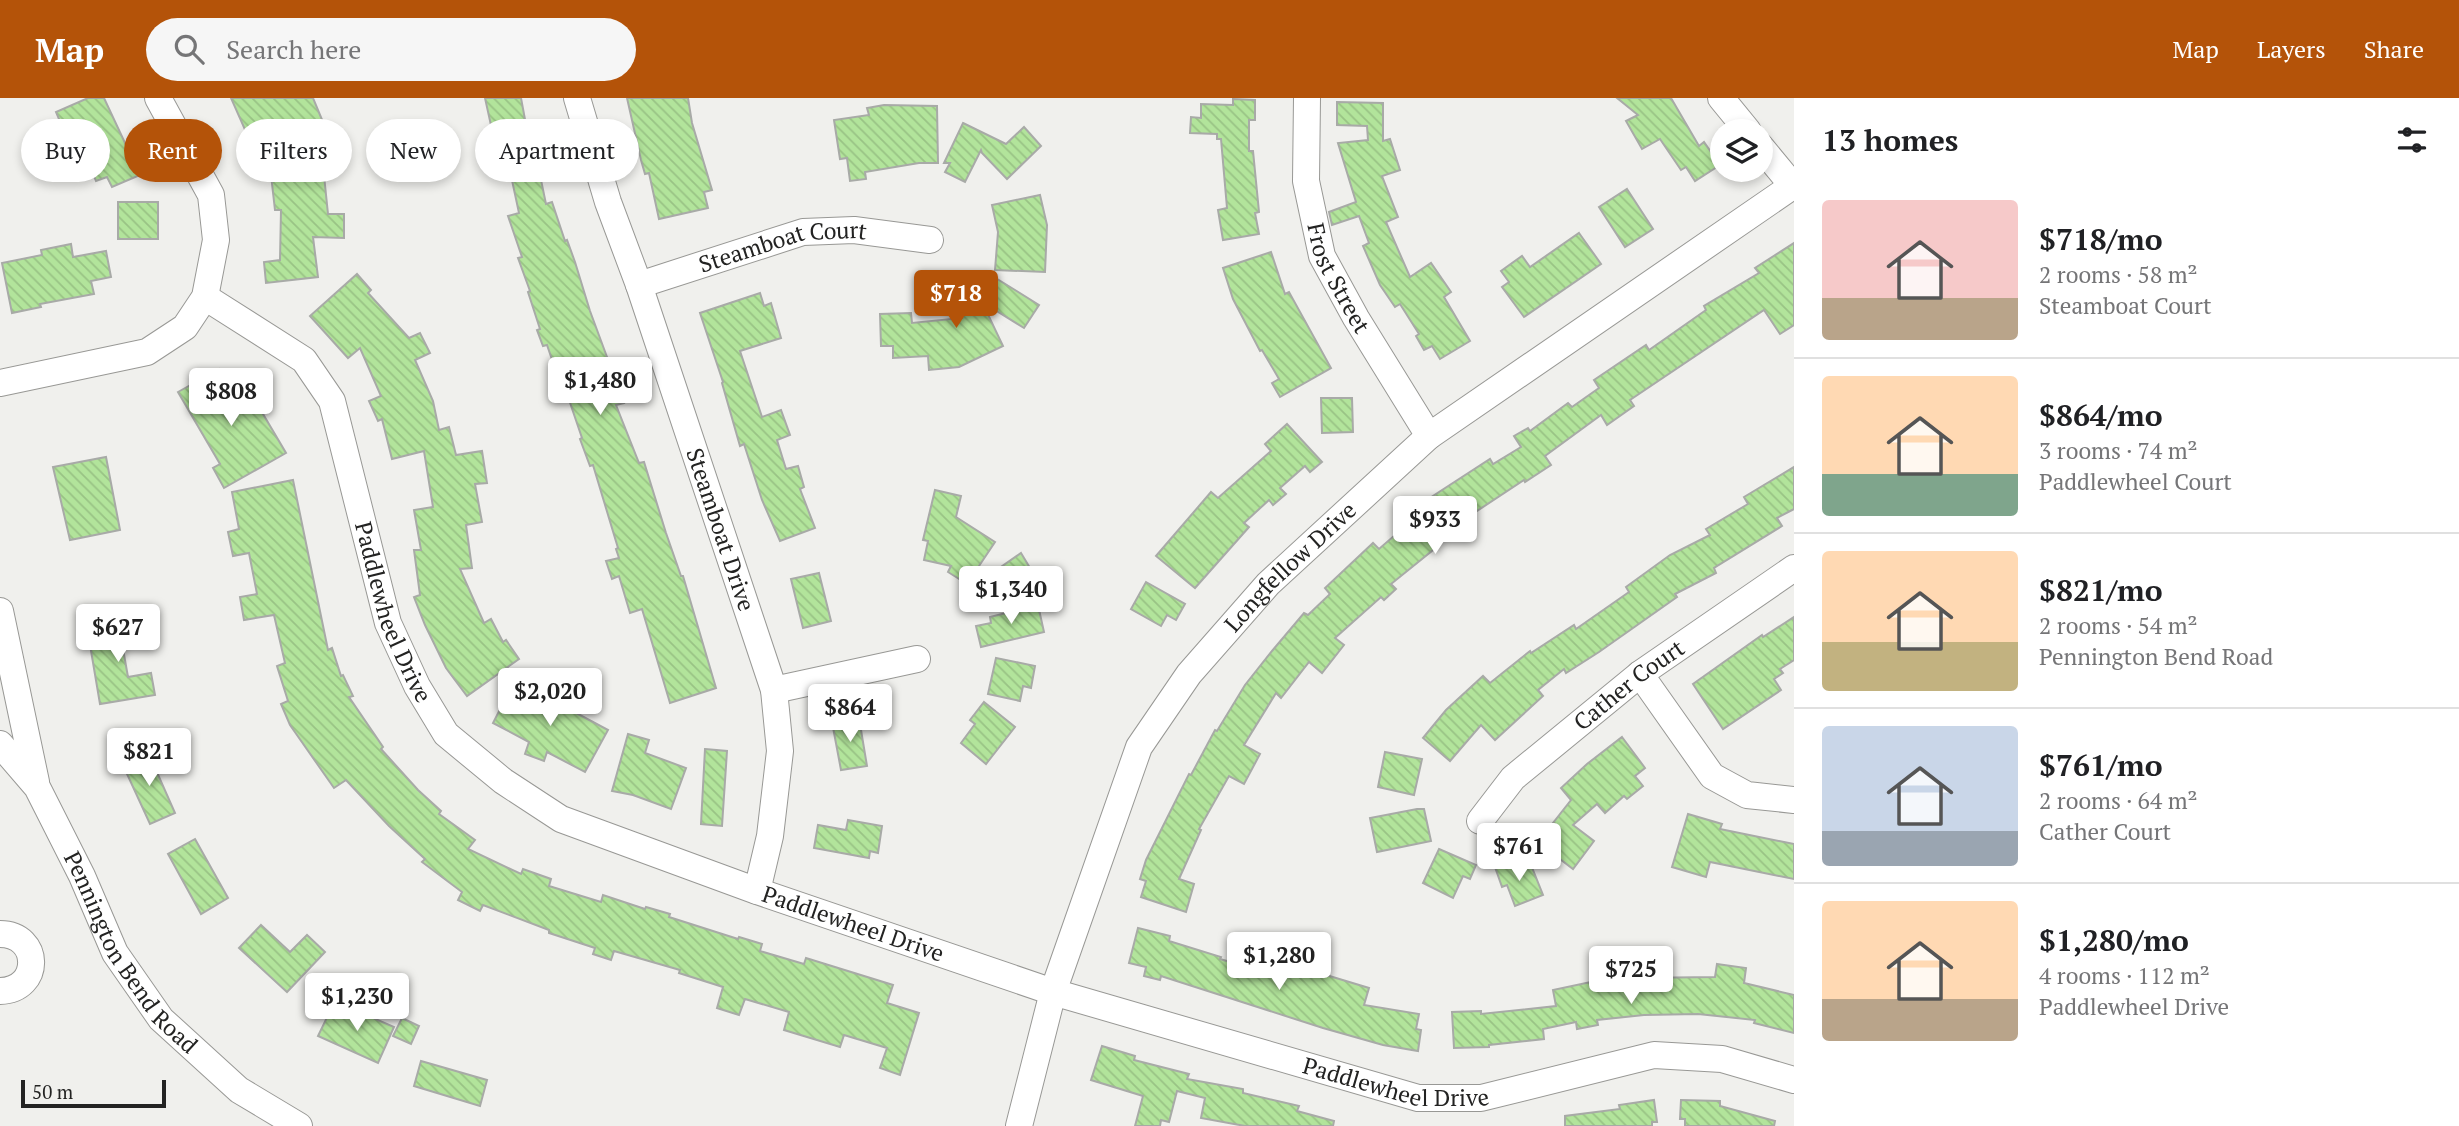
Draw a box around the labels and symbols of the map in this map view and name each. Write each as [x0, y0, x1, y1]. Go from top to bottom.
street label: Steamboat Court [695, 214, 869, 280]
street label: Frost Street [1300, 220, 1378, 339]
pin: $718 [915, 271, 997, 330]
pin: $1,480 [543, 358, 657, 417]
pin: $808 [190, 368, 272, 428]
street label: Steamboat Drive [679, 444, 763, 615]
street label: Longfellow Drive [1217, 495, 1363, 638]
pin: $933 [1394, 496, 1476, 556]
street label: Paddlewheel Drive [348, 518, 439, 708]
pin: $1,340 [954, 566, 1068, 626]
pin: $627 [77, 604, 159, 664]
street label: Cather Court [1567, 632, 1691, 737]
pin: $2,020 [493, 668, 607, 728]
pin: $864 [809, 684, 891, 744]
pin: $821 [108, 728, 190, 788]
pin: $761 [1478, 824, 1560, 883]
street label: Pennington Bend Road [57, 846, 205, 1060]
street label: Paddlewheel Drive [758, 878, 948, 969]
pin: $1,280 [1222, 932, 1336, 992]
pin: $725 [1590, 946, 1672, 1006]
pin: $1,230 [300, 974, 414, 1033]
street label: Paddlewheel Drive [1299, 1049, 1492, 1113]
scale bar [21, 1077, 166, 1109]

